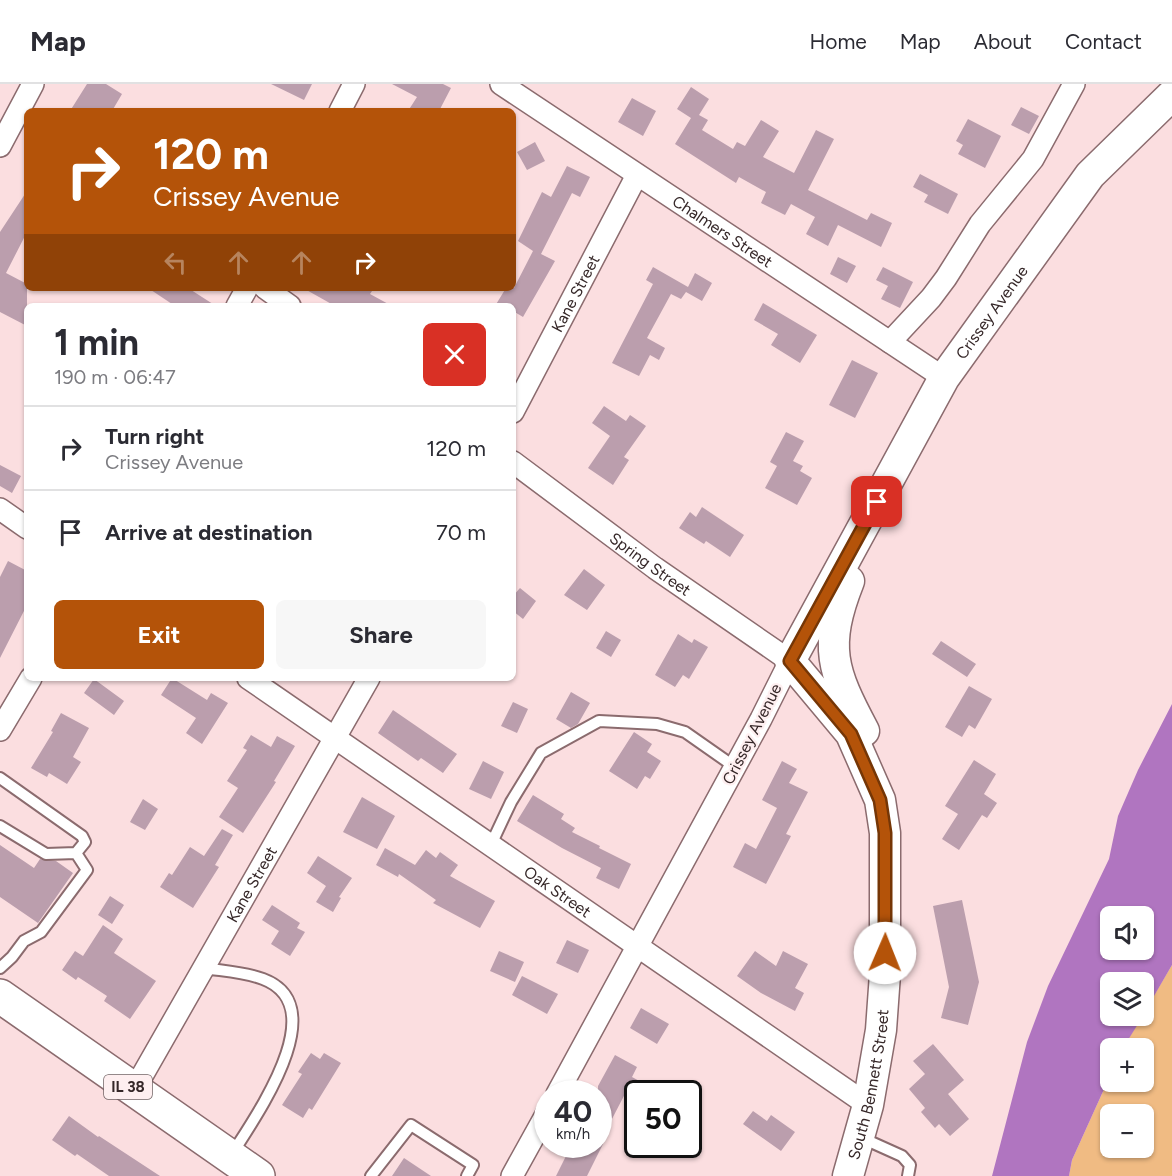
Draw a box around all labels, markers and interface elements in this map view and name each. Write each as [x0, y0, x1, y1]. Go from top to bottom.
text: Map [30, 24, 86, 58]
text: Home [810, 29, 867, 54]
text: Map [900, 29, 941, 54]
text: About [974, 29, 1032, 54]
text: Contact [1065, 29, 1142, 54]
text: 120 m [153, 129, 269, 180]
icon: right [54, 132, 132, 210]
text: Crissey Avenue [153, 180, 340, 213]
street label: Chalmers Street [669, 191, 776, 271]
icon: left [159, 246, 192, 279]
icon: ahead [222, 246, 255, 279]
icon: ahead [285, 246, 318, 279]
icon: right [348, 246, 381, 279]
street label: Kane Street [547, 252, 603, 335]
street label: Crissey Avenue [951, 261, 1032, 363]
text: 1 min [54, 321, 139, 364]
button: close [423, 323, 486, 386]
text: 190 m · 06:47 [54, 365, 176, 389]
text: Turn right [105, 423, 204, 450]
icon: right [54, 432, 87, 465]
text: 120 m [426, 435, 486, 462]
text: Crissey Avenue [105, 450, 243, 474]
pin [851, 476, 902, 527]
icon: arrive [860, 485, 893, 518]
icon: arrive [54, 516, 87, 549]
text: Arrive at destination [105, 519, 313, 546]
text: 70 m [436, 519, 486, 546]
street label: Spring Street [606, 528, 695, 599]
button: Exit [54, 600, 264, 669]
button: Share [276, 600, 486, 669]
street label: Crissey Avenue [718, 680, 786, 788]
street label: Kane Street [222, 843, 281, 925]
street label: Oak Street [520, 862, 595, 921]
map controls [1100, 906, 1154, 1158]
button: sound [1100, 906, 1154, 960]
position arrow [853, 921, 917, 985]
button: layers [1100, 972, 1154, 1026]
street label: South Bennett Street [844, 1009, 892, 1162]
button: + [1100, 1038, 1154, 1092]
road number: IL 38 [104, 1075, 152, 1099]
speed limit sign: 50 [624, 1080, 702, 1158]
text: 40 [554, 1093, 592, 1130]
button: − [1100, 1104, 1154, 1158]
text: km/h [556, 1125, 590, 1143]

